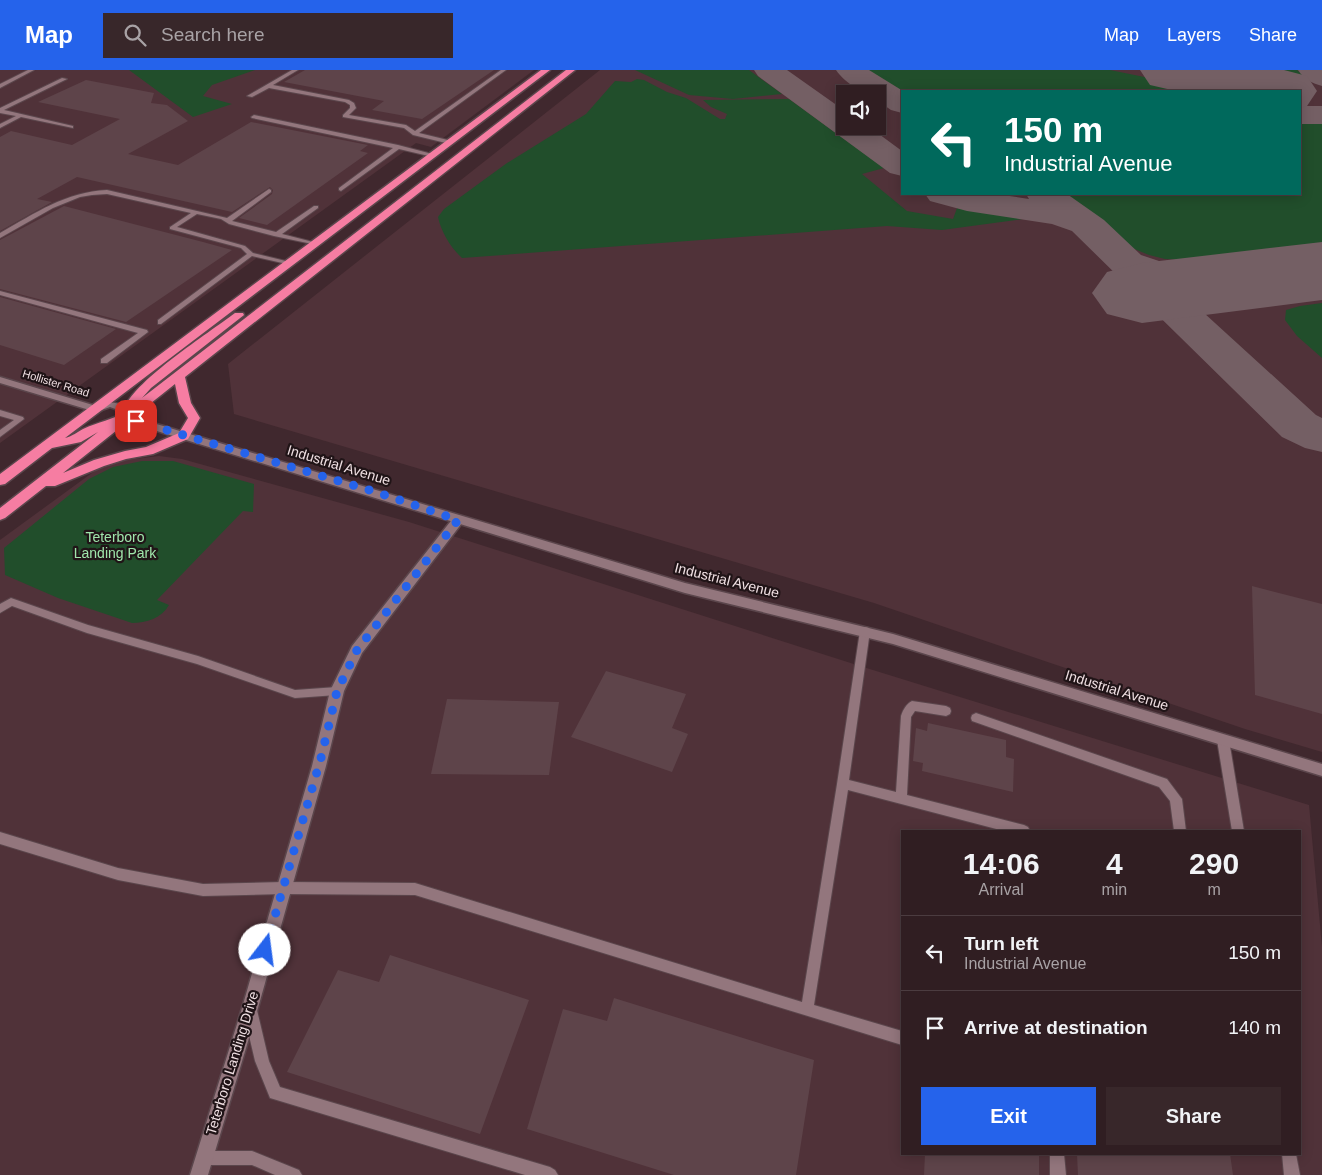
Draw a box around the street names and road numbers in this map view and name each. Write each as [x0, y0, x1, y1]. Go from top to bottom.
street label: Hollister Road [21, 367, 91, 399]
street label: Industrial Avenue [285, 442, 393, 488]
street label: Industrial Avenue [673, 559, 781, 601]
street label: Industrial Avenue [1063, 667, 1171, 713]
street label: Teterboro Landing Drive [203, 989, 262, 1137]

